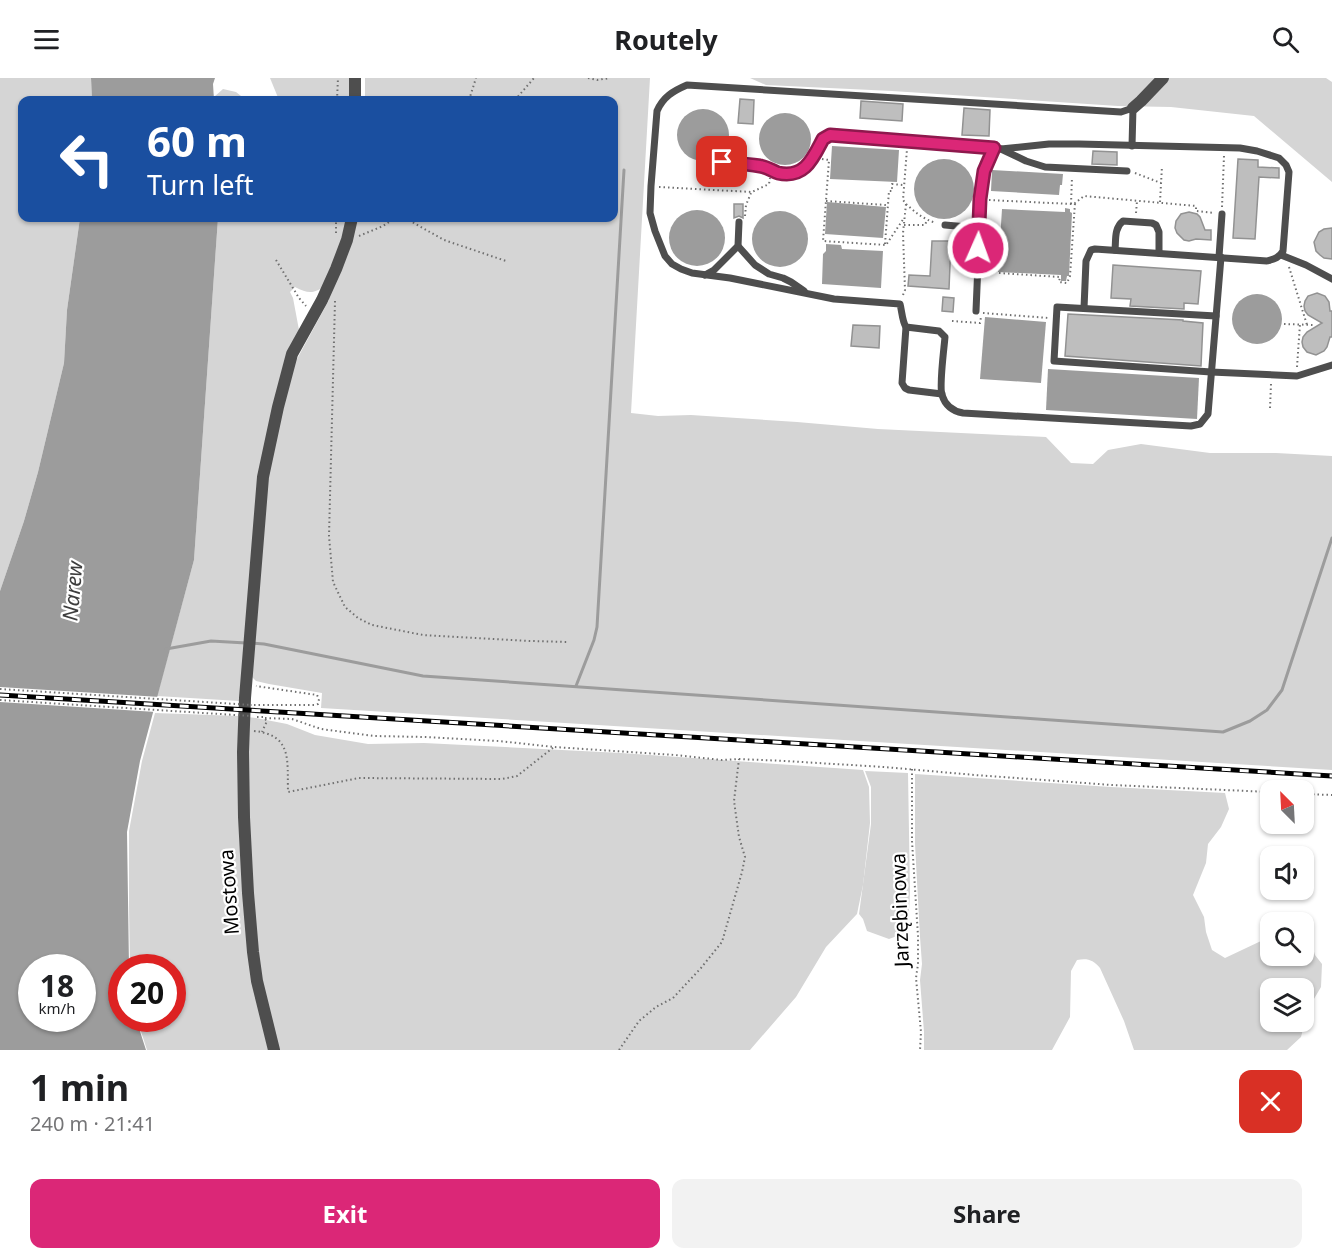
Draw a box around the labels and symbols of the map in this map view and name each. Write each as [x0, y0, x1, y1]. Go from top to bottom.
pin [696, 136, 747, 187]
position arrow [946, 216, 1010, 280]
water label: Narew [55, 559, 89, 622]
north arrow [1260, 780, 1314, 834]
street label: Mostowa [212, 848, 245, 936]
street label: Jarzębinowa [884, 853, 915, 969]
speed limit sign: 20 [108, 954, 186, 1032]

